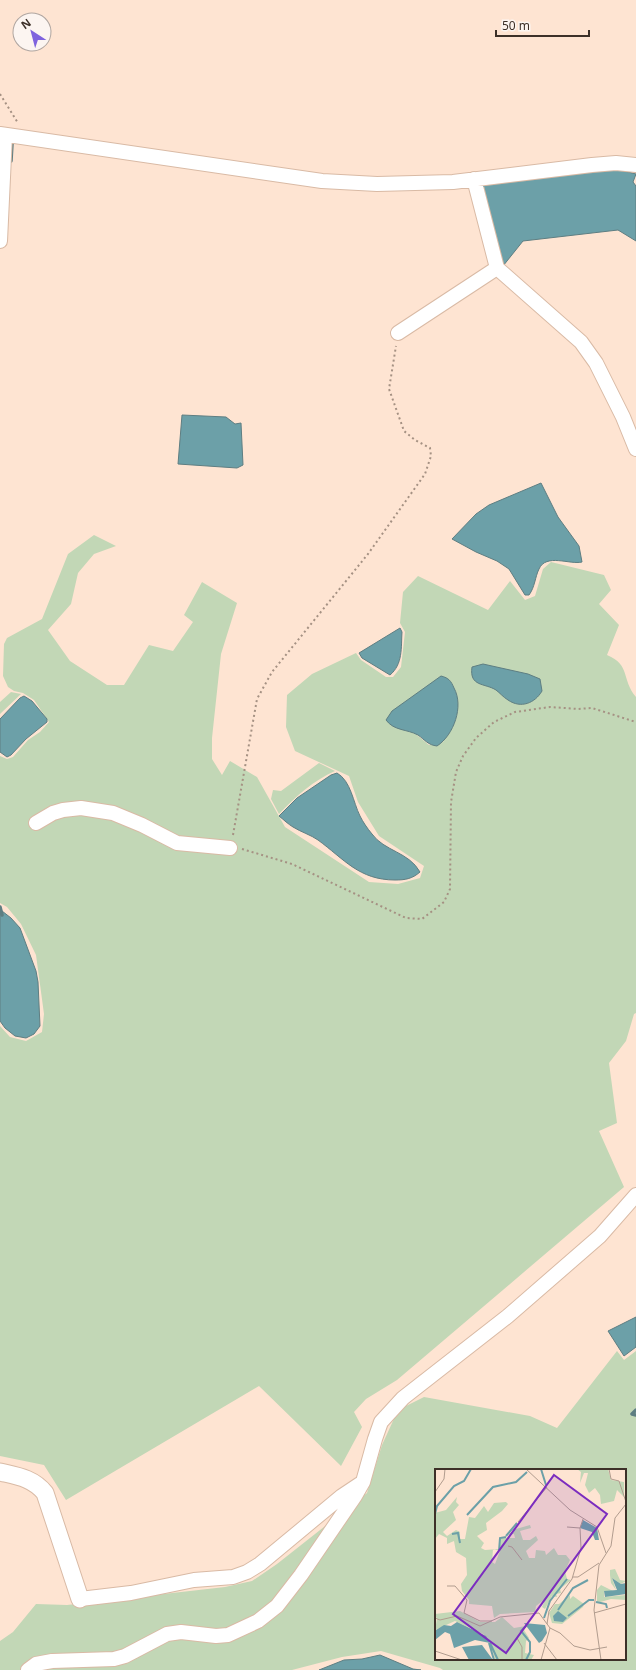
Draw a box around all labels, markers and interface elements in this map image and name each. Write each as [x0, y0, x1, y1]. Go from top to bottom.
north arrow [12, 12, 52, 52]
scale bar [496, 12, 589, 38]
text: N [18, 15, 34, 32]
text: 50 m [502, 17, 530, 34]
inset map [435, 1469, 626, 1660]

